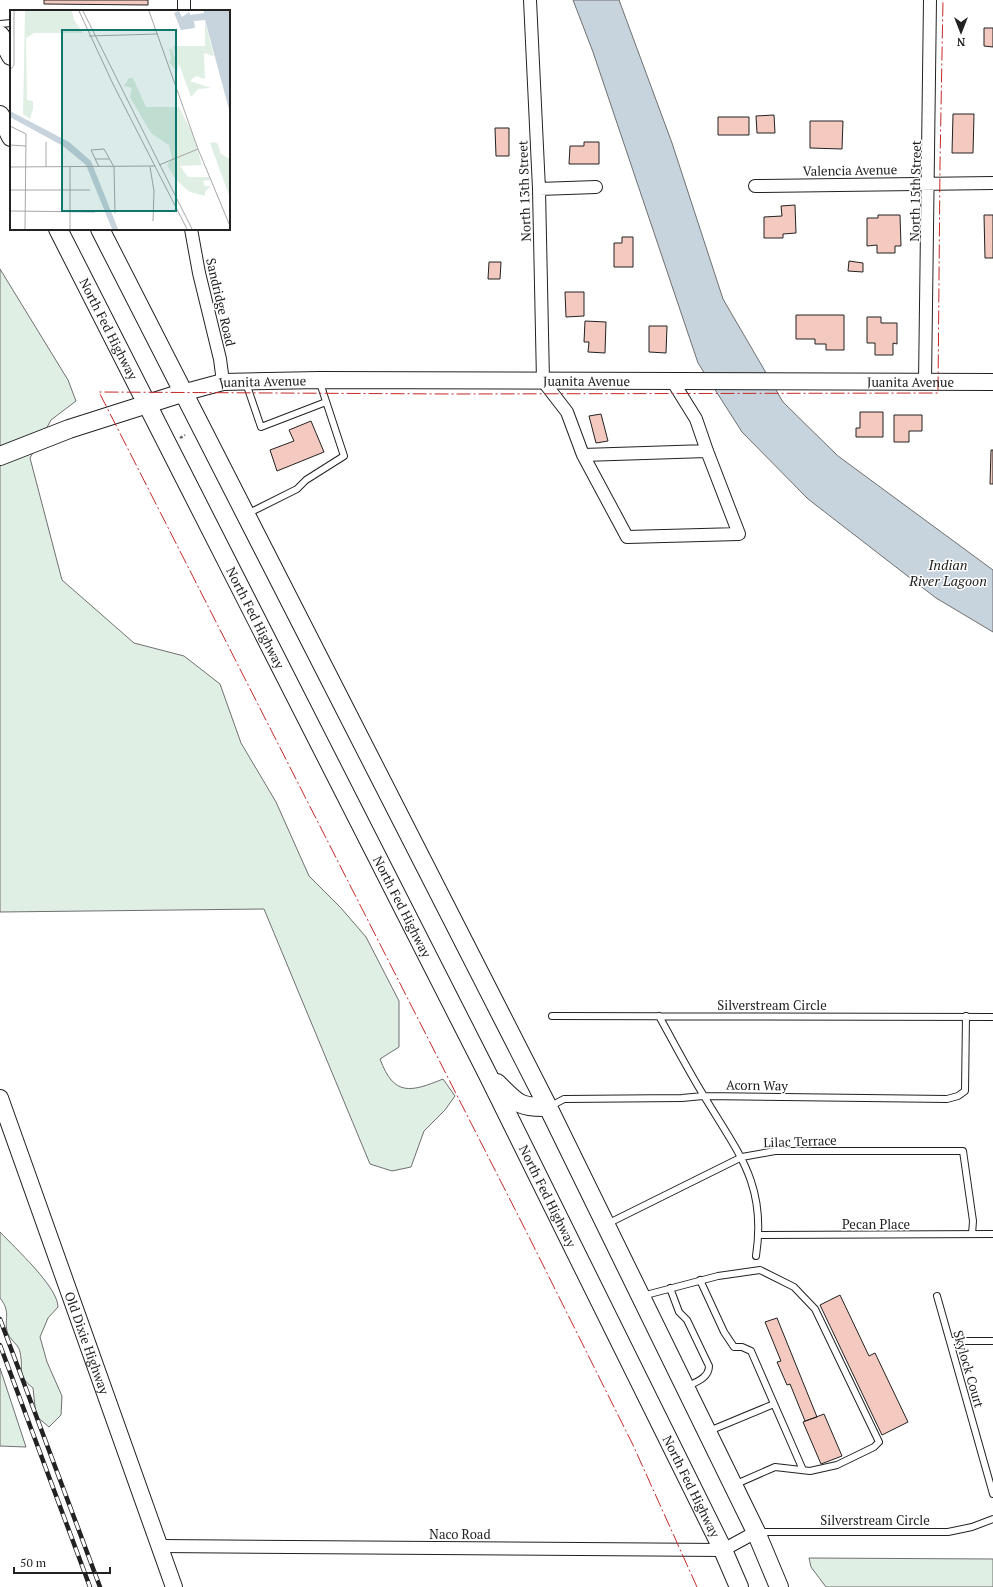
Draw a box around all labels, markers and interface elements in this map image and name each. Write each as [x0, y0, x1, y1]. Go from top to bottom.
inset map [10, 10, 230, 230]
north arrow [941, 12, 981, 52]
text: N [956, 35, 965, 49]
street label: North 13th Street [513, 140, 535, 242]
street label: North 15th Street [905, 140, 925, 242]
street label: Valencia Avenue [803, 160, 897, 180]
street label: Sandridge Road [202, 256, 240, 348]
street label: North Fed Highway [75, 275, 142, 383]
street label: Juanita Avenue [217, 371, 306, 392]
street label: Juanita Avenue [543, 372, 630, 390]
street label: Juanita Avenue [867, 373, 954, 391]
water label: Indian River Lagoon [908, 555, 987, 590]
street label: North Fed Highway [222, 564, 289, 672]
street label: North Fed Highway [369, 853, 436, 961]
street label: Silverstream Circle [717, 996, 827, 1014]
street label: Acorn Way [726, 1075, 788, 1095]
street label: Lilac Terrace [763, 1131, 837, 1151]
street label: North Fed Highway [515, 1142, 581, 1251]
street label: Pecan Place [842, 1215, 910, 1233]
street label: Old Dixie Highway [61, 1289, 114, 1397]
street label: Skylock Court [949, 1328, 989, 1410]
street label: North Fed Highway [659, 1432, 725, 1541]
street label: Silverstream Circle [820, 1511, 930, 1529]
street label: Naco Road [429, 1525, 491, 1543]
scale bar [14, 1549, 110, 1575]
text: 50 m [20, 1555, 47, 1570]

